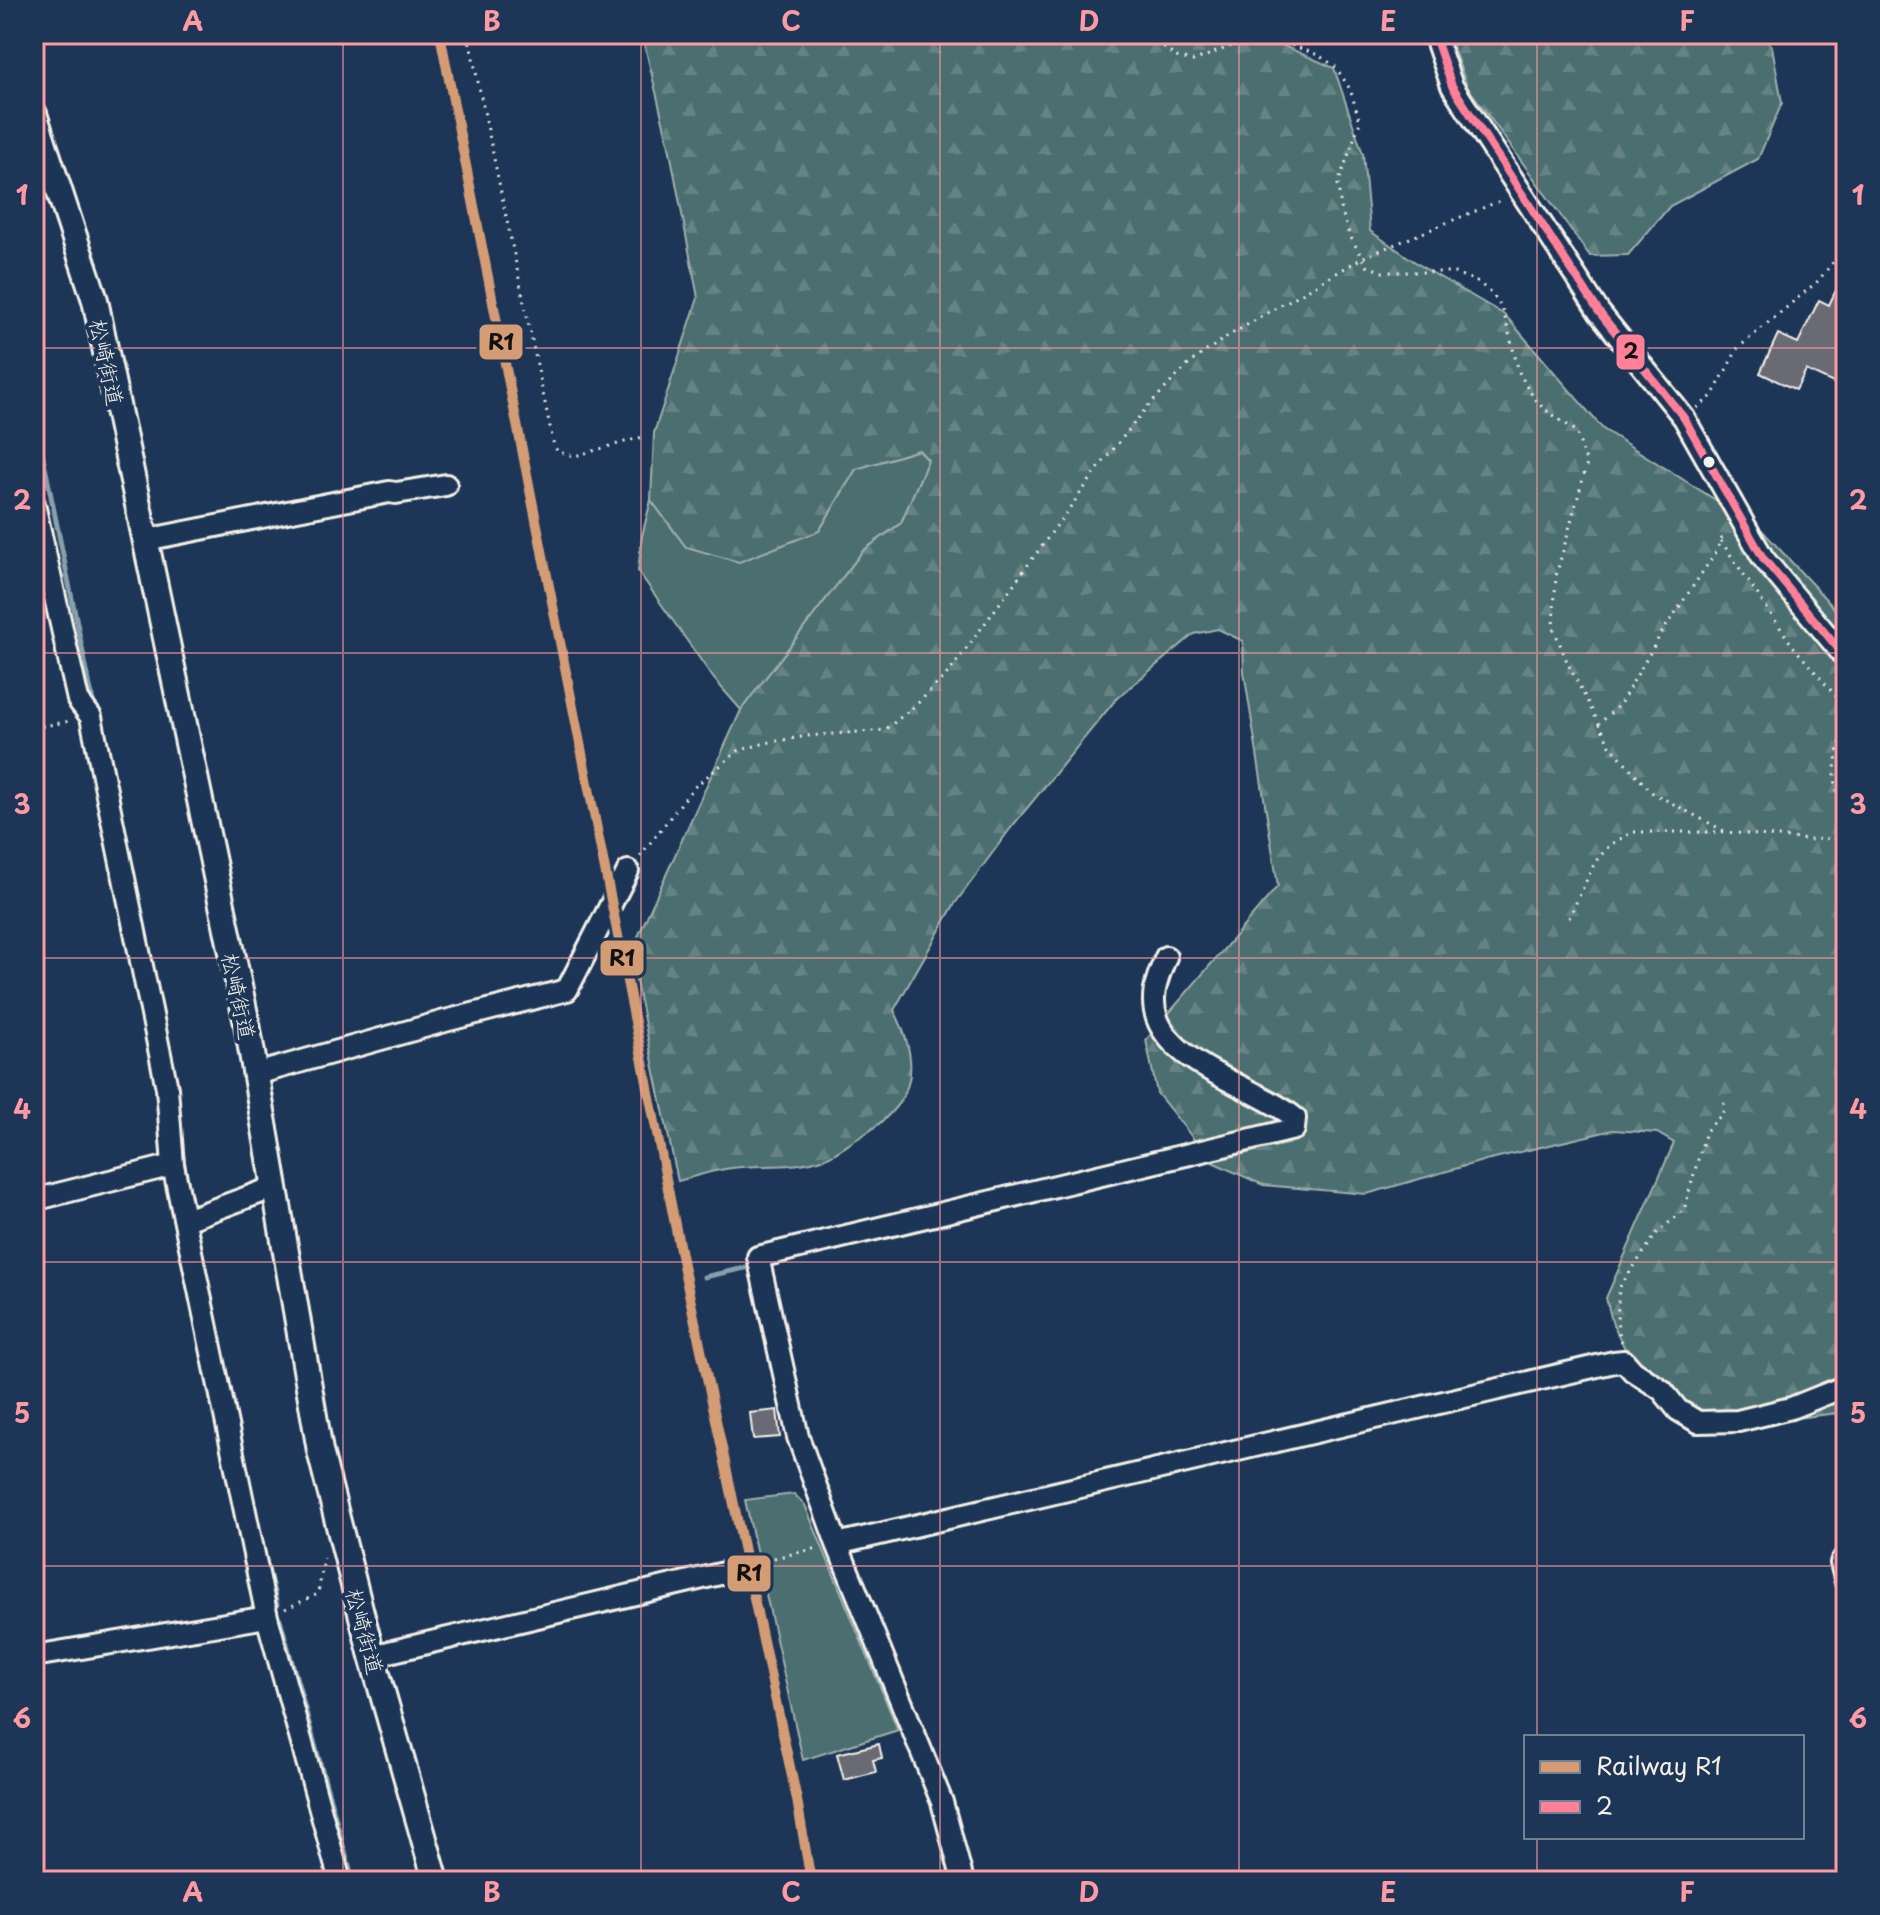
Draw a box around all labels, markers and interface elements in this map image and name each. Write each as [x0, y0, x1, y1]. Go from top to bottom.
text: A [183, 1, 203, 40]
text: B [483, 1, 501, 40]
text: C [781, 1, 801, 40]
text: D [1079, 1, 1099, 40]
text: E [1380, 1, 1396, 40]
text: F [1679, 1, 1695, 40]
text: 1 [16, 175, 28, 214]
text: 1 [1852, 175, 1864, 214]
street label: 松崎街道 [83, 316, 133, 408]
line badge: R1 [478, 323, 524, 361]
text: R1 [488, 324, 514, 357]
line badge: 2 [1615, 333, 1646, 371]
text: 2 [1623, 333, 1639, 366]
unlabelled marker [1701, 454, 1717, 470]
text: 2 [13, 480, 31, 519]
text: 2 [1849, 480, 1867, 519]
text: 3 [13, 784, 31, 823]
text: 3 [1849, 784, 1867, 823]
line badge: R1 [599, 939, 645, 977]
text: R1 [609, 940, 635, 973]
street label: 松崎街道 [215, 950, 265, 1042]
text: 4 [13, 1089, 31, 1128]
text: 4 [1849, 1089, 1867, 1128]
text: 5 [14, 1393, 30, 1432]
text: 5 [1850, 1393, 1866, 1432]
line badge: R1 [726, 1554, 772, 1593]
text: R1 [736, 1555, 762, 1588]
street label: 松崎街道 [339, 1584, 393, 1678]
text: 6 [13, 1698, 31, 1737]
text: 6 [1849, 1698, 1867, 1737]
legend [1524, 1735, 1804, 1839]
text: Railway R1 [1596, 1747, 1722, 1783]
text: 2 [1596, 1787, 1613, 1823]
text: A [183, 1872, 203, 1911]
text: B [483, 1872, 501, 1911]
text: C [781, 1872, 801, 1911]
text: D [1079, 1872, 1099, 1911]
text: E [1380, 1872, 1396, 1911]
text: F [1679, 1872, 1695, 1911]

